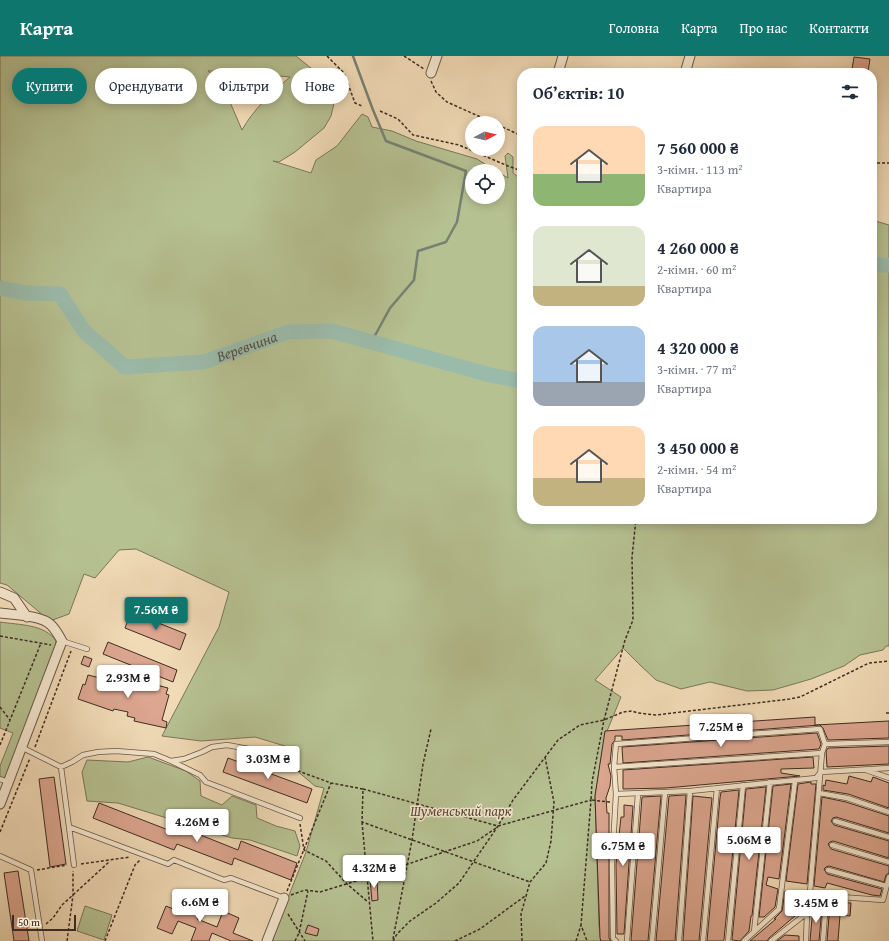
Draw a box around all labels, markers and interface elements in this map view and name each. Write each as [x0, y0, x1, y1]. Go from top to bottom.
text: Карта [20, 14, 73, 42]
text: Головна [609, 18, 659, 38]
text: Карта [681, 18, 717, 38]
text: Про нас [739, 18, 787, 38]
text: Контакти [809, 18, 869, 38]
chip: Купити [12, 68, 87, 104]
chip: Орендувати [95, 68, 197, 104]
chip: Фільтри [205, 68, 283, 104]
chip: Нове [291, 68, 349, 104]
text: Об’єктів: 10 [533, 80, 624, 105]
icon: filters [839, 81, 861, 103]
north arrow [465, 116, 505, 156]
map controls [465, 116, 505, 204]
text: 7 560 000 ₴ [657, 135, 739, 160]
icon: home [565, 142, 613, 190]
text: 3-кімн. · 113 m² [657, 160, 743, 179]
button: locate [465, 164, 505, 204]
text: Квартира [657, 179, 712, 198]
text: 4 260 000 ₴ [657, 235, 739, 260]
icon: home [565, 242, 613, 290]
text: 2-кімн. · 60 m² [657, 260, 736, 279]
text: Квартира [657, 279, 712, 298]
water label: Веревчина [213, 326, 280, 367]
text: 4 320 000 ₴ [657, 335, 739, 360]
icon: home [565, 342, 613, 390]
text: 3-кімн. · 77 m² [657, 360, 736, 379]
text: Квартира [657, 379, 712, 398]
text: 3 450 000 ₴ [657, 435, 739, 460]
icon: home [565, 442, 613, 490]
text: 2-кімн. · 54 m² [657, 460, 736, 479]
text: Квартира [657, 479, 712, 498]
pin: 7.56M ₴ [119, 597, 193, 631]
text: 7.56M ₴ [134, 600, 178, 619]
pin: 2.93M ₴ [91, 665, 165, 699]
text: 2.93M ₴ [106, 668, 150, 687]
pin: 7.25M ₴ [684, 714, 758, 748]
text: 7.25M ₴ [699, 717, 743, 736]
pin: 3.03M ₴ [231, 746, 305, 780]
text: 3.03M ₴ [246, 749, 290, 768]
park label: Шуменський парк [410, 801, 512, 821]
pin: 4.26M ₴ [160, 809, 234, 843]
text: 4.26M ₴ [175, 812, 219, 831]
pin: 5.06M ₴ [712, 827, 786, 861]
text: 5.06M ₴ [727, 830, 771, 849]
pin: 6.75M ₴ [586, 833, 660, 867]
text: 6.75M ₴ [601, 836, 645, 855]
pin: 4.32M ₴ [337, 855, 411, 889]
text: 4.32M ₴ [352, 858, 396, 877]
pin: 6.6M ₴ [167, 889, 233, 923]
pin: 3.45M ₴ [779, 890, 853, 924]
text: 6.6M ₴ [181, 892, 219, 911]
text: 3.45M ₴ [794, 893, 838, 912]
scale bar [12, 913, 76, 932]
text: 50 m [18, 914, 40, 930]

